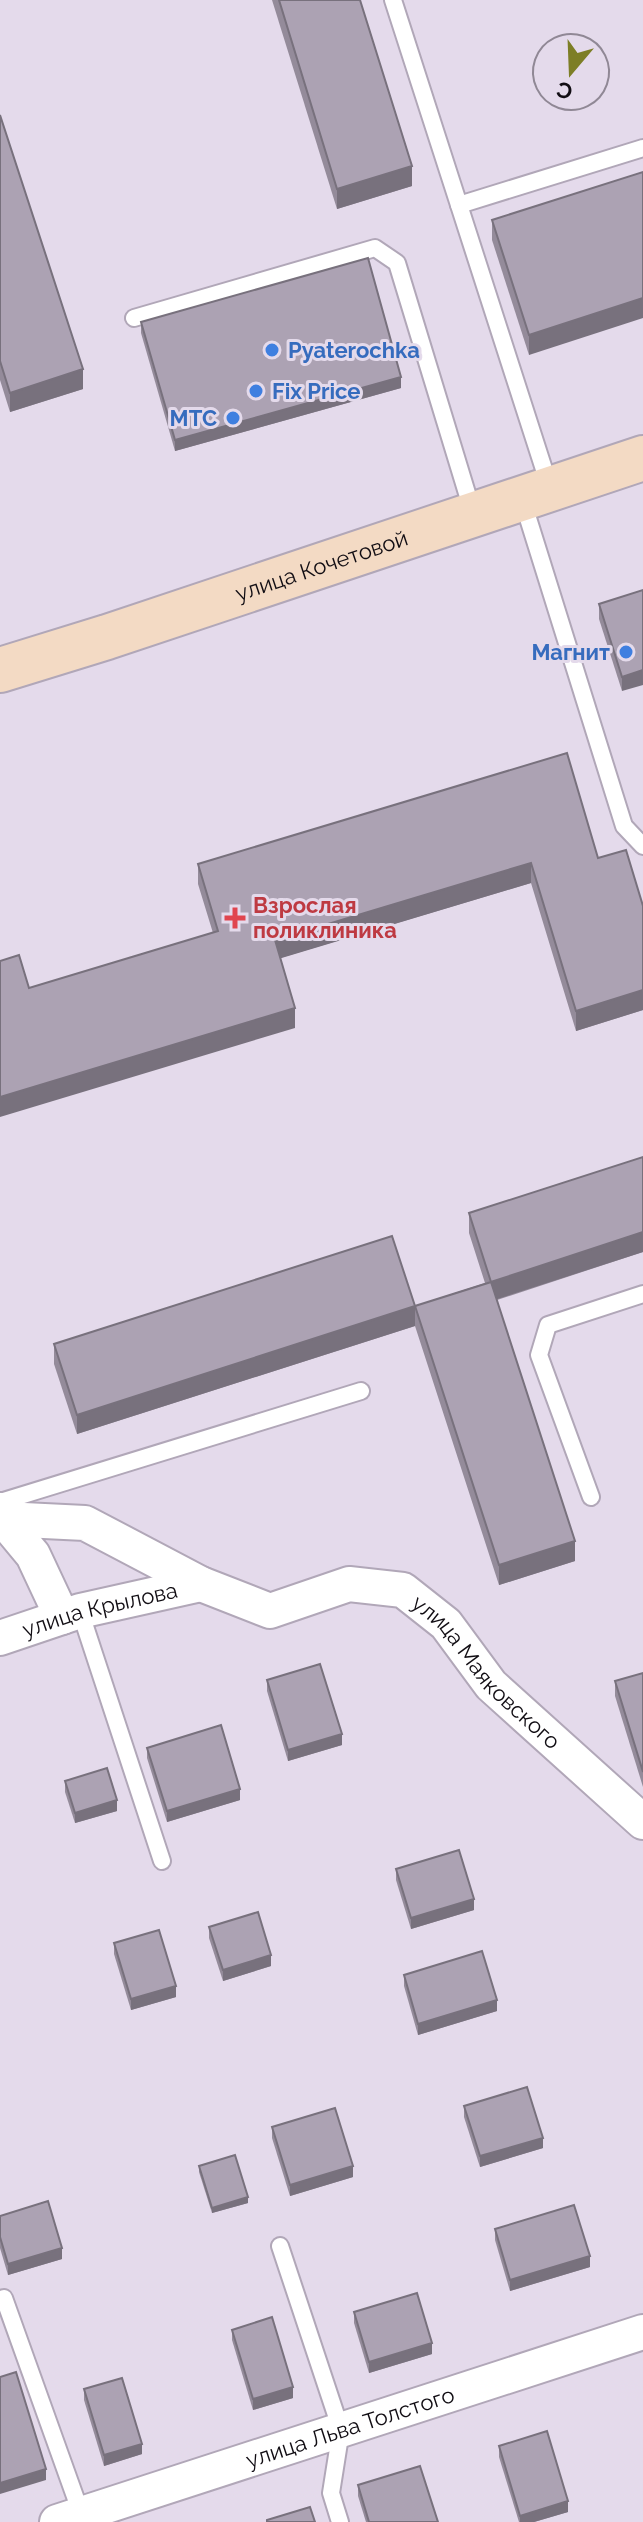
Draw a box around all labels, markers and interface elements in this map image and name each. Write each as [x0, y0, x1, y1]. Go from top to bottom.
north arrow [531, 32, 611, 112]
text: С [553, 76, 576, 106]
place label: Pyaterochka [288, 337, 420, 363]
marker: Pyaterochka [263, 341, 281, 359]
place label: Fix Price [272, 378, 361, 404]
marker: Fix Price [247, 382, 265, 400]
place label: МТС [170, 405, 217, 431]
marker: МТС [224, 409, 242, 427]
street label: улица Кочетовой [232, 525, 411, 606]
place label: Магнит [531, 639, 610, 665]
marker: Магнит [617, 643, 635, 661]
place label: Взрослая поликлиника [253, 892, 397, 943]
marker: Взрослая поликлиника [224, 907, 246, 929]
street label: улица Крылова [19, 1577, 180, 1643]
street label: улица Маяковского [407, 1589, 566, 1754]
street label: улица Льва Толстого [242, 2381, 458, 2473]

